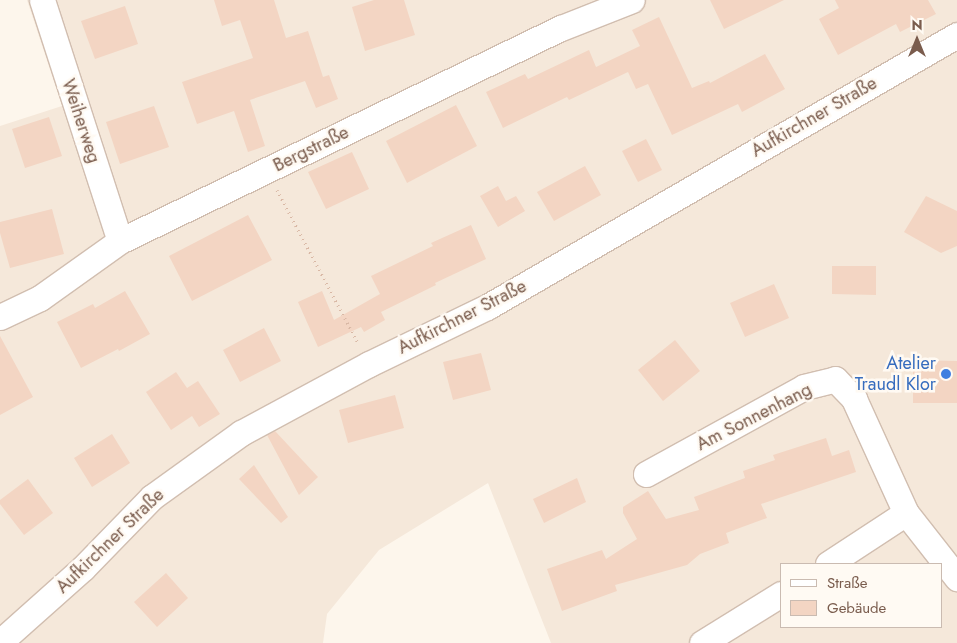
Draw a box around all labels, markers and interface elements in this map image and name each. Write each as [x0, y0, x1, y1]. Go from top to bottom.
north arrow [892, 15, 942, 65]
text: N [911, 15, 923, 35]
street label: Aufkirchner Straße [747, 72, 881, 162]
street label: Weiherweg [57, 76, 105, 166]
street label: Bergstraße [270, 121, 352, 177]
street label: Aufkirchner Straße [394, 275, 530, 359]
place label: Atelier Traudl Klor [855, 353, 936, 396]
marker: Atelier Traudl Klor [940, 368, 952, 380]
street label: Am Sonnenhang [693, 379, 815, 455]
street label: Aufkirchner Straße [52, 484, 168, 598]
legend [780, 563, 942, 628]
text: Straße [827, 572, 867, 594]
text: Gebäude [827, 597, 886, 619]

